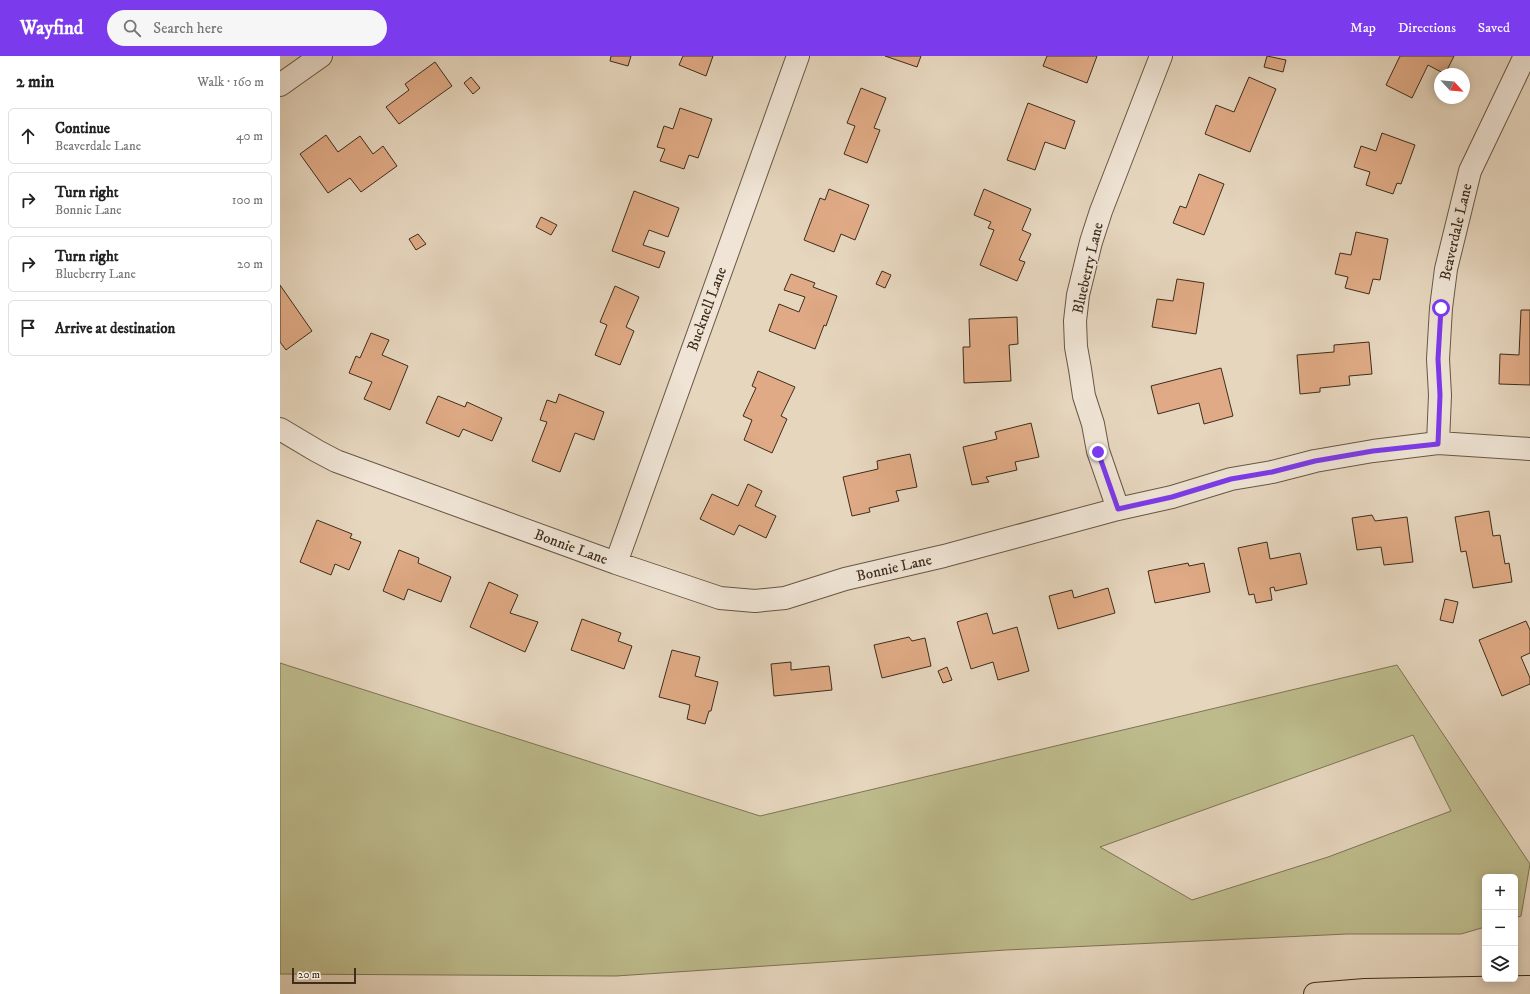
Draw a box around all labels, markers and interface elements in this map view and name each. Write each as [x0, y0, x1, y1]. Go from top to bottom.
search box [107, 10, 387, 46]
text: Wayfind [20, 17, 83, 40]
icon: search [121, 17, 143, 39]
text: Search here [153, 19, 223, 38]
text: Map [1350, 19, 1376, 37]
text: Directions [1398, 19, 1456, 37]
text: Saved [1478, 19, 1510, 37]
north arrow [1434, 68, 1470, 104]
text: 2 min [16, 71, 54, 93]
text: Walk · 160 m [197, 74, 264, 90]
text: Continue [55, 119, 110, 138]
icon: ahead [17, 125, 39, 147]
text: 40 m [236, 128, 263, 144]
text: Beaverdale Lane [55, 138, 141, 154]
street label: Beaverdale Lane [1436, 182, 1476, 282]
text: Turn right [55, 183, 118, 202]
icon: right [17, 189, 39, 211]
text: 100 m [232, 192, 263, 208]
text: Bonnie Lane [55, 202, 122, 218]
street label: Blueberry Lane [1068, 220, 1108, 316]
text: Turn right [55, 247, 118, 266]
icon: right [17, 253, 39, 275]
text: 20 m [237, 256, 263, 272]
street label: Bucknell Lane [683, 264, 731, 354]
text: Blueberry Lane [55, 266, 136, 282]
route start [1432, 299, 1450, 317]
icon: arrive [17, 317, 39, 339]
text: Arrive at destination [55, 319, 175, 338]
route end [1089, 443, 1107, 461]
street label: Bonnie Lane [532, 525, 610, 569]
street label: Bonnie Lane [854, 550, 934, 586]
map controls [1482, 874, 1518, 982]
button: + [1482, 874, 1518, 910]
button: − [1482, 910, 1518, 946]
button: layers [1482, 946, 1518, 982]
scale bar [292, 966, 356, 985]
text: 20 m [298, 968, 320, 982]

